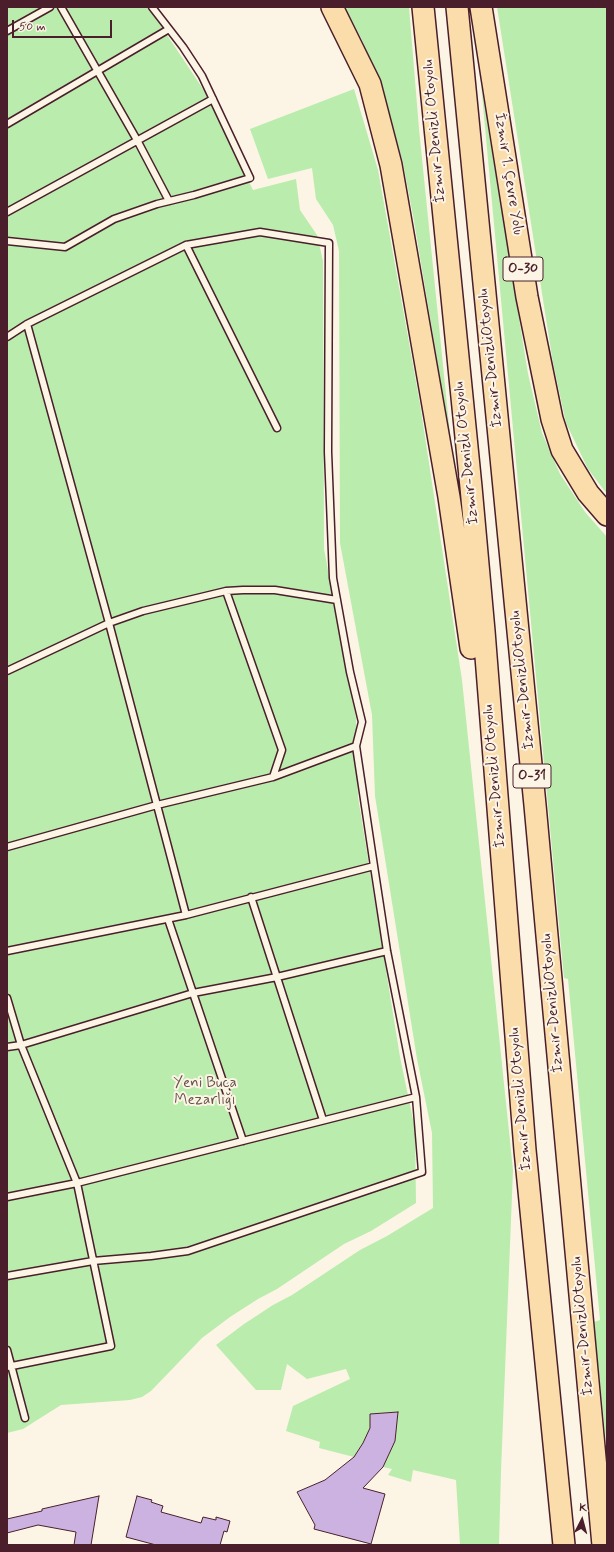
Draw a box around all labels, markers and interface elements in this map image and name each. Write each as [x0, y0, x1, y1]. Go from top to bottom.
scale bar [14, 12, 114, 38]
text: 50 m [19, 19, 46, 35]
street label: İzmir-Denizli Otoyolu [420, 59, 450, 203]
street label: İzmir 1. Çevre Yolu [489, 112, 527, 236]
road number: O-30 [503, 257, 543, 281]
street label: İzmir-DenizliOtoyolu [475, 288, 507, 428]
street label: İzmir-Denizli Otoyolu [451, 381, 483, 525]
street label: İzmir-DenizliOtoyolu [507, 610, 539, 750]
street label: İzmir-Denizli Otoyolu [480, 704, 510, 848]
road number: O-31 [513, 764, 551, 788]
street label: İzmir-DenizliOtoyolu [538, 933, 568, 1073]
street label: İzmir-Denizli Otoyolu [506, 1027, 536, 1171]
park label: Yeni Buca Mezarlığı [173, 1075, 237, 1110]
street label: İzmir-DenizliOtoyolu [568, 1256, 598, 1396]
north arrow [562, 1500, 602, 1540]
text: K [579, 1501, 588, 1515]

